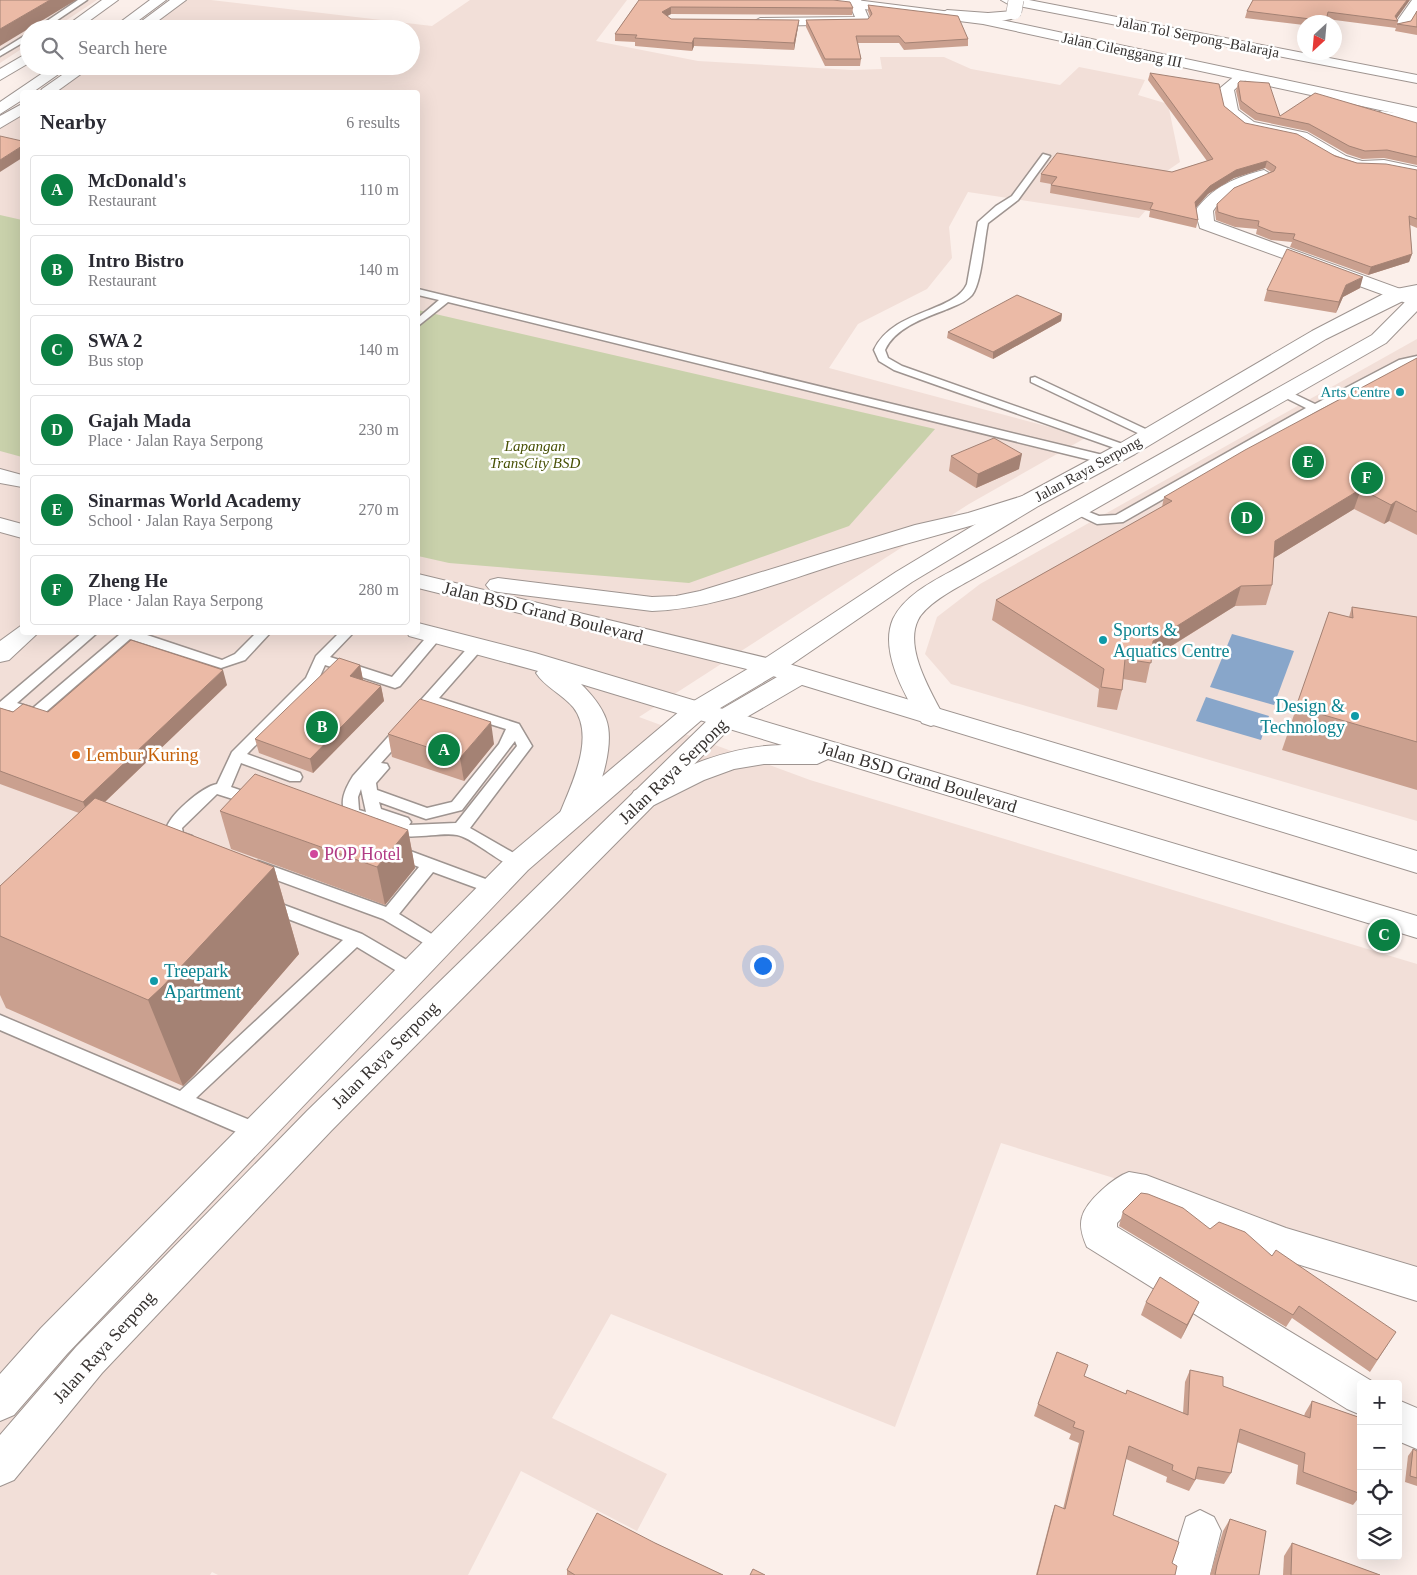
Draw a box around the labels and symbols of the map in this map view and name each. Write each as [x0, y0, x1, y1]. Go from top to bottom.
street label: Jalan Tol Serpong–Balaraja [1115, 13, 1281, 61]
north arrow [1297, 15, 1342, 60]
street label: Jalan Cilenggang III [1060, 29, 1184, 71]
place label: Arts Centre [1320, 384, 1390, 400]
marker: Arts Centre [1394, 386, 1406, 398]
street label: Jalan Raya Serpong [1032, 433, 1144, 505]
park label: Lapangan TransCity BSD [490, 438, 580, 471]
pin: E [1292, 443, 1324, 481]
pin: F [1351, 459, 1383, 497]
pin: D [1231, 499, 1263, 537]
street label: Jalan BSD Grand Boulevard [441, 577, 645, 647]
place label: Sports & Aquatics Centre [1113, 620, 1229, 661]
marker: Sports & Aquatics Centre [1097, 634, 1109, 646]
place label: Design & Technology [1260, 696, 1345, 737]
pin: B [306, 708, 338, 746]
marker: Design & Technology [1349, 710, 1361, 722]
street label: Jalan Raya Serpong [615, 714, 731, 828]
pin: A [428, 731, 460, 769]
street label: Jalan BSD Grand Boulevard [817, 737, 1019, 817]
place label: Lembur Kuring [86, 745, 198, 765]
marker: Lembur Kuring [70, 749, 82, 761]
place label: POP Hotel [324, 844, 401, 864]
marker: POP Hotel [308, 848, 320, 860]
pin: C [1368, 916, 1400, 954]
your location [750, 953, 776, 979]
place label: Treepark Apartment [164, 961, 241, 1002]
marker: Treepark Apartment [148, 975, 160, 987]
street label: Jalan Raya Serpong [327, 997, 443, 1113]
street label: Jalan Raya Serpong [49, 1287, 159, 1407]

